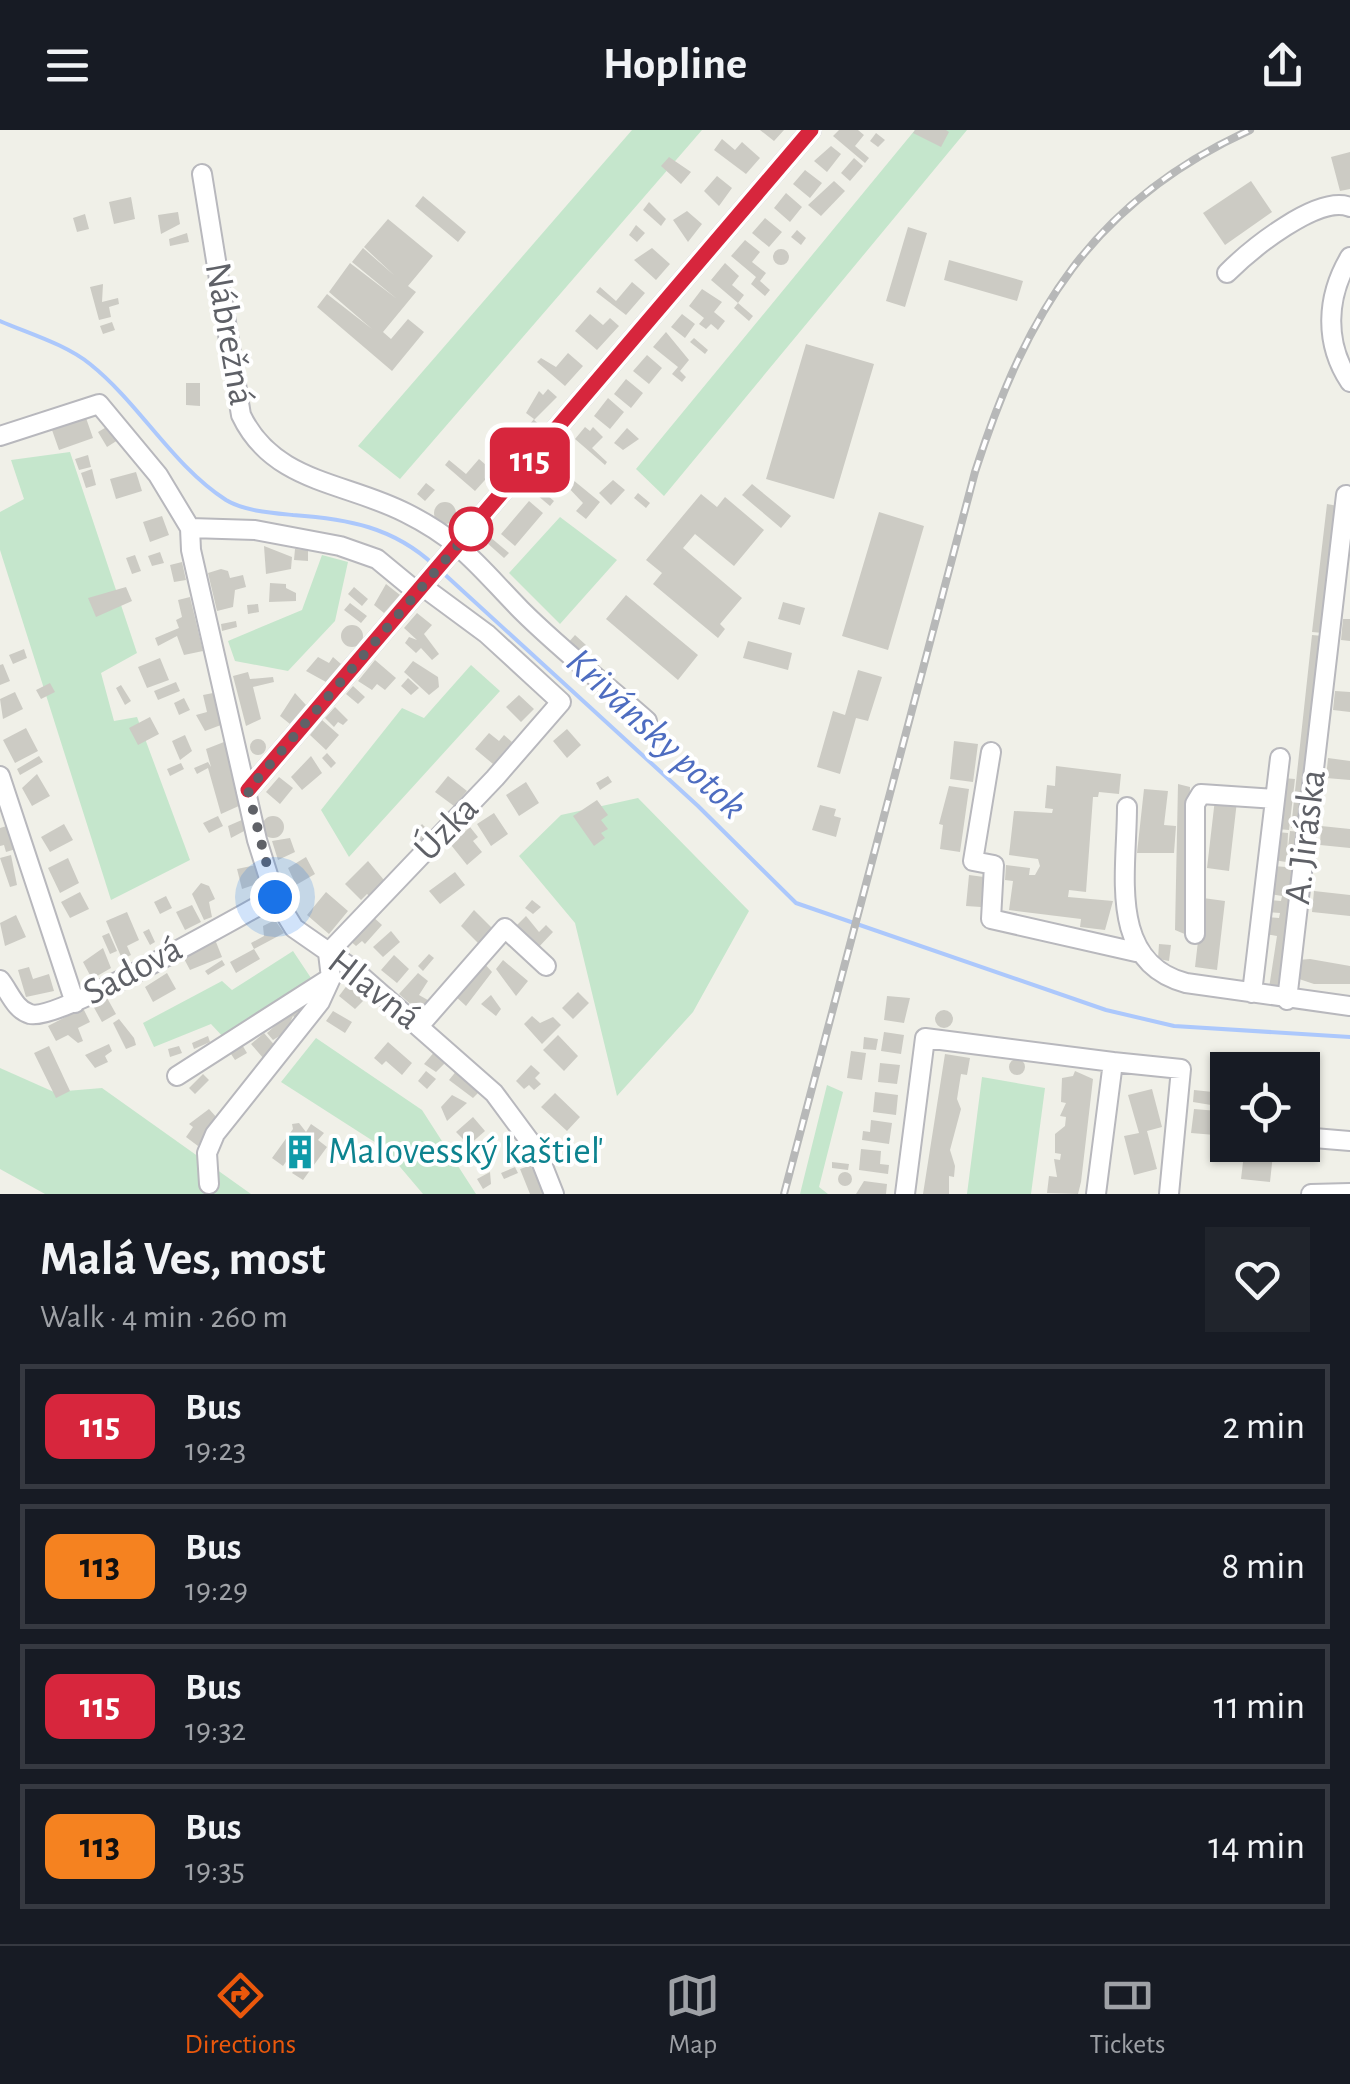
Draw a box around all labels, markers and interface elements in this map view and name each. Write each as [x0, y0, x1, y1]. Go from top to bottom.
icon: menu [40, 38, 95, 93]
icon: share [1255, 38, 1310, 93]
text: Hopline [603, 42, 747, 87]
street label: Nábrežná [198, 260, 260, 408]
line badge: 115 [472, 428, 588, 492]
text: 115 [510, 443, 550, 478]
unlabelled marker [450, 508, 492, 550]
water label: Krivánsky potok [558, 641, 754, 827]
street label: A. Jiráska [1279, 767, 1333, 907]
street label: Úzka [405, 787, 486, 869]
your location [250, 872, 300, 922]
street label: Sadová [77, 929, 189, 1013]
street label: Hlavná [321, 943, 427, 1037]
map controls [1210, 1052, 1320, 1162]
button: locate [1210, 1052, 1320, 1162]
building icon: Malovesský kaštieľ [281, 1133, 319, 1171]
place label: Malovesský kaštieľ [328, 1133, 603, 1171]
button: heart [1205, 1227, 1310, 1332]
text: Malá Ves, most [40, 1236, 326, 1284]
text: Walk · 4 min · 260 m [40, 1301, 288, 1333]
text: Bus [185, 1389, 241, 1427]
text: 2 min [1222, 1408, 1305, 1446]
text: 115 [80, 1409, 120, 1444]
text: 19:23 [185, 1434, 246, 1466]
text: Bus [185, 1529, 241, 1567]
text: 8 min [1222, 1548, 1305, 1586]
text: 113 [80, 1549, 120, 1584]
text: 19:29 [185, 1574, 248, 1606]
text: Bus [185, 1669, 241, 1707]
text: 11 min [1213, 1688, 1305, 1726]
text: 115 [80, 1689, 120, 1724]
text: 19:32 [185, 1714, 246, 1746]
text: Bus [185, 1809, 241, 1847]
text: 14 min [1208, 1828, 1305, 1866]
text: 113 [80, 1829, 120, 1864]
text: 19:35 [185, 1854, 245, 1886]
tab: Directions [185, 1968, 296, 2062]
tab: Map [665, 1968, 720, 2062]
tab: Tickets [1090, 1968, 1165, 2062]

